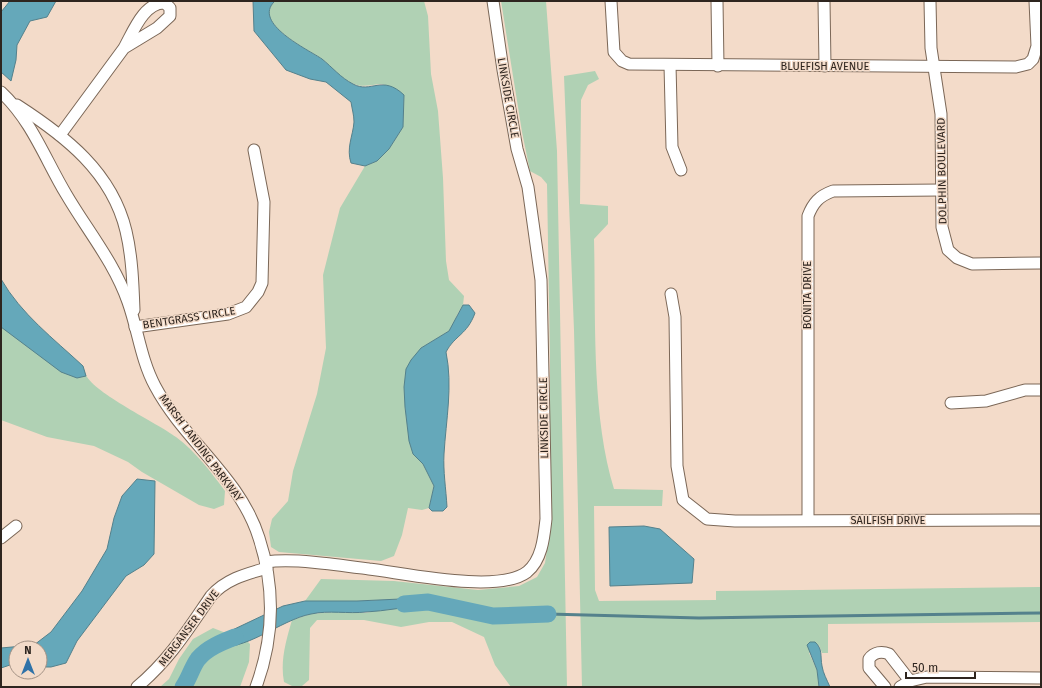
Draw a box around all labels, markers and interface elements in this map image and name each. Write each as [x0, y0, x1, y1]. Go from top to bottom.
street label: LINKSIDE CIRCLE [495, 57, 521, 139]
street label: BLUEFISH AVENUE [781, 60, 870, 73]
street label: DOLPHIN BOULEVARD [935, 118, 949, 224]
street label: BONITA DRIVE [801, 261, 814, 329]
street label: BENTGRASS CIRCLE [142, 304, 236, 332]
street label: LINKSIDE CIRCLE [537, 377, 551, 459]
street label: MARSH LANDING PARKWAY [156, 392, 246, 504]
street label: SAILFISH DRIVE [851, 514, 926, 527]
street label: MERGANSER DRIVE [156, 587, 222, 669]
north arrow [8, 640, 48, 680]
text: N [24, 644, 32, 657]
scale bar [906, 654, 975, 680]
text: 50 m [912, 661, 938, 675]

